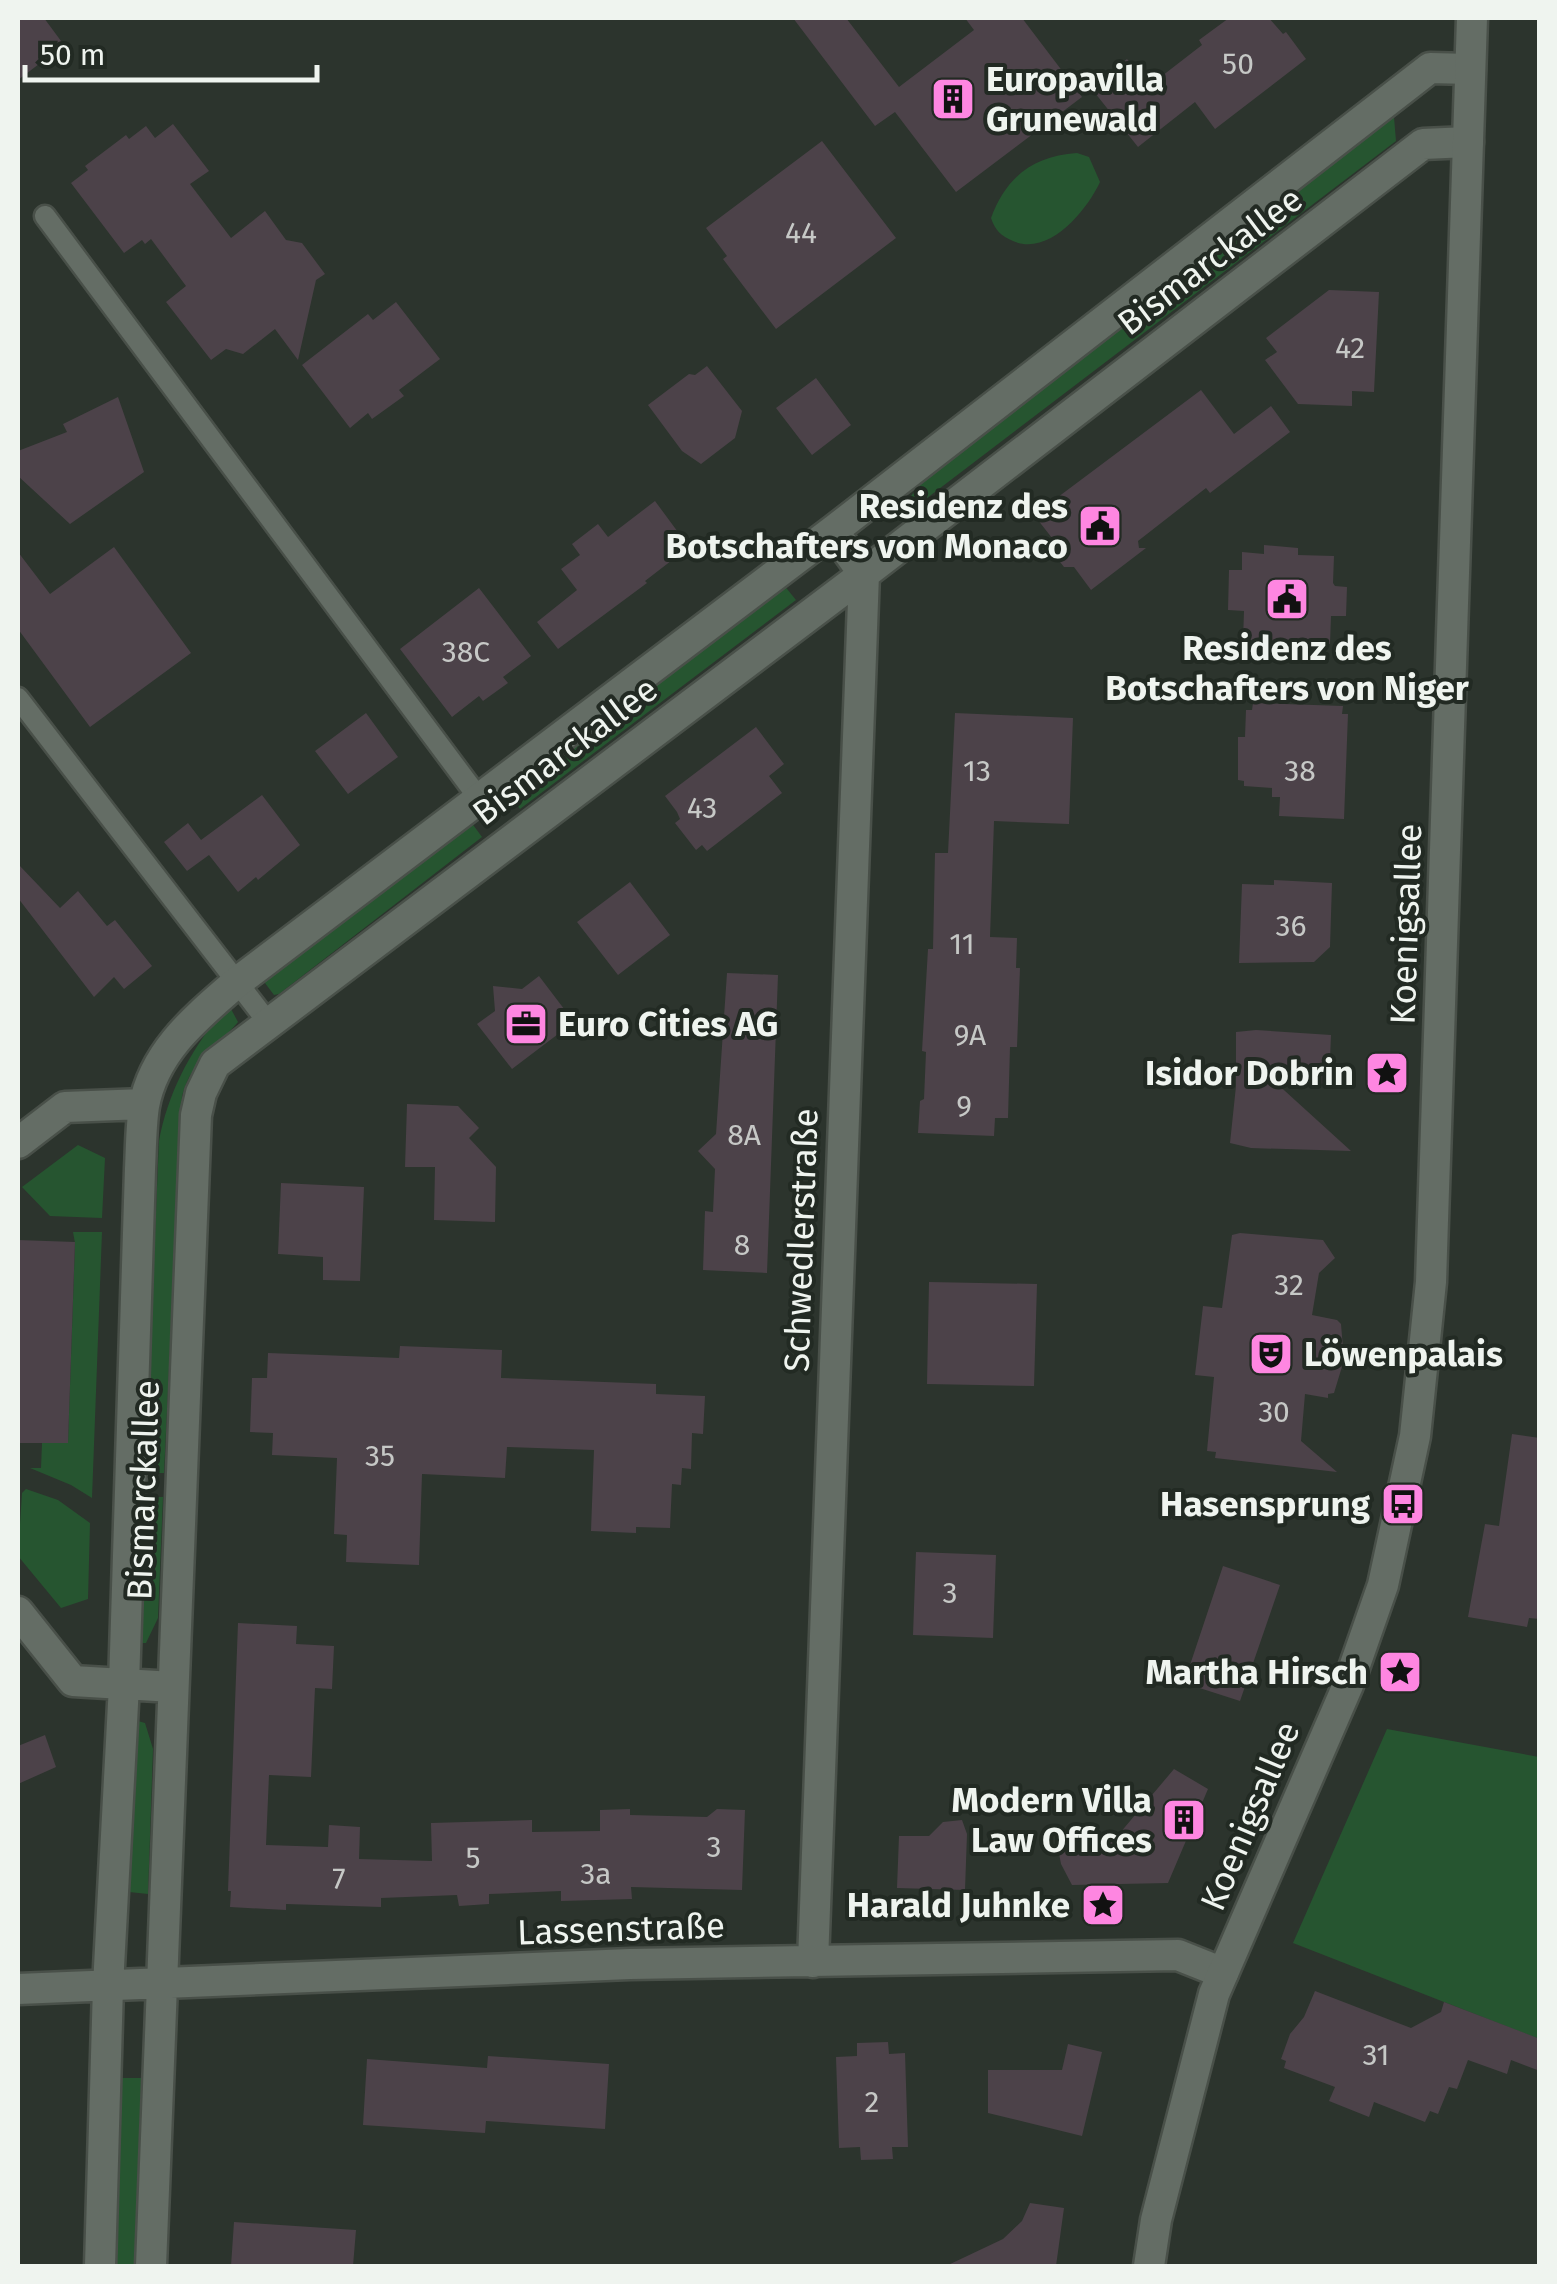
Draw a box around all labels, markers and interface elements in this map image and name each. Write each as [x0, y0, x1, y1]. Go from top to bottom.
scale bar [25, 20, 318, 82]
text: 50 m [40, 37, 105, 73]
house number: 50 [1222, 46, 1254, 82]
place label: Europavilla Grunewald [986, 58, 1164, 140]
building icon: Europavilla Grunewald [930, 76, 976, 122]
street label: Bismarckallee [1109, 178, 1311, 344]
house number: 44 [785, 215, 817, 251]
house number: 42 [1335, 330, 1365, 366]
place label: Residenz des Botschafters von Monaco [665, 485, 1068, 567]
public building icon: Residenz des Botschafters von Monaco [1077, 503, 1123, 549]
public building icon: Residenz des Botschafters von Niger [1264, 576, 1310, 622]
place label: Residenz des Botschafters von Niger [1105, 627, 1470, 709]
house number: 38C [442, 634, 490, 670]
street label: Bismarckallee [464, 668, 666, 834]
house number: 13 [963, 753, 991, 789]
house number: 38 [1284, 753, 1316, 789]
house number: 43 [687, 790, 717, 826]
street label: Koenigsallee [1382, 823, 1430, 1025]
house number: 36 [1276, 908, 1306, 944]
house number: 11 [949, 926, 975, 962]
office icon: Euro Cities AG [503, 1001, 549, 1047]
place label: Euro Cities AG [558, 1003, 778, 1045]
house number: 9A [954, 1017, 987, 1053]
place icon: Isidor Dobrin [1364, 1050, 1410, 1096]
place label: Isidor Dobrin [1145, 1052, 1354, 1094]
house number: 9 [956, 1088, 972, 1124]
street label: Schwedlerstraße [775, 1107, 827, 1373]
house number: 8A [727, 1117, 762, 1153]
house number: 8 [734, 1227, 750, 1263]
house number: 32 [1274, 1267, 1304, 1303]
theatre icon: Löwenpalais [1248, 1331, 1294, 1377]
place label: Löwenpalais [1304, 1333, 1503, 1375]
street label: Bismarckallee [118, 1379, 168, 1601]
house number: 30 [1258, 1394, 1290, 1430]
house number: 35 [365, 1438, 395, 1474]
bus stop icon: Hasensprung [1380, 1481, 1426, 1527]
place label: Hasensprung [1160, 1483, 1371, 1525]
house number: 3 [943, 1575, 957, 1611]
place icon: Martha Hirsch [1377, 1649, 1423, 1695]
place label: Martha Hirsch [1145, 1651, 1368, 1693]
street label: Koenigsallee [1191, 1715, 1309, 1917]
place label: Modern Villa Law Offices [952, 1779, 1152, 1861]
building icon: Modern Villa Law Offices [1161, 1797, 1207, 1843]
house number: 3 [707, 1829, 721, 1865]
house number: 5 [465, 1840, 481, 1876]
house number: 3a [580, 1856, 612, 1892]
house number: 7 [332, 1861, 346, 1897]
place icon: Harald Juhnke [1080, 1882, 1126, 1928]
place label: Harald Juhnke [847, 1884, 1070, 1926]
street label: Lassenstraße [516, 1904, 726, 1954]
house number: 31 [1362, 2037, 1390, 2073]
house number: 2 [865, 2084, 879, 2120]

